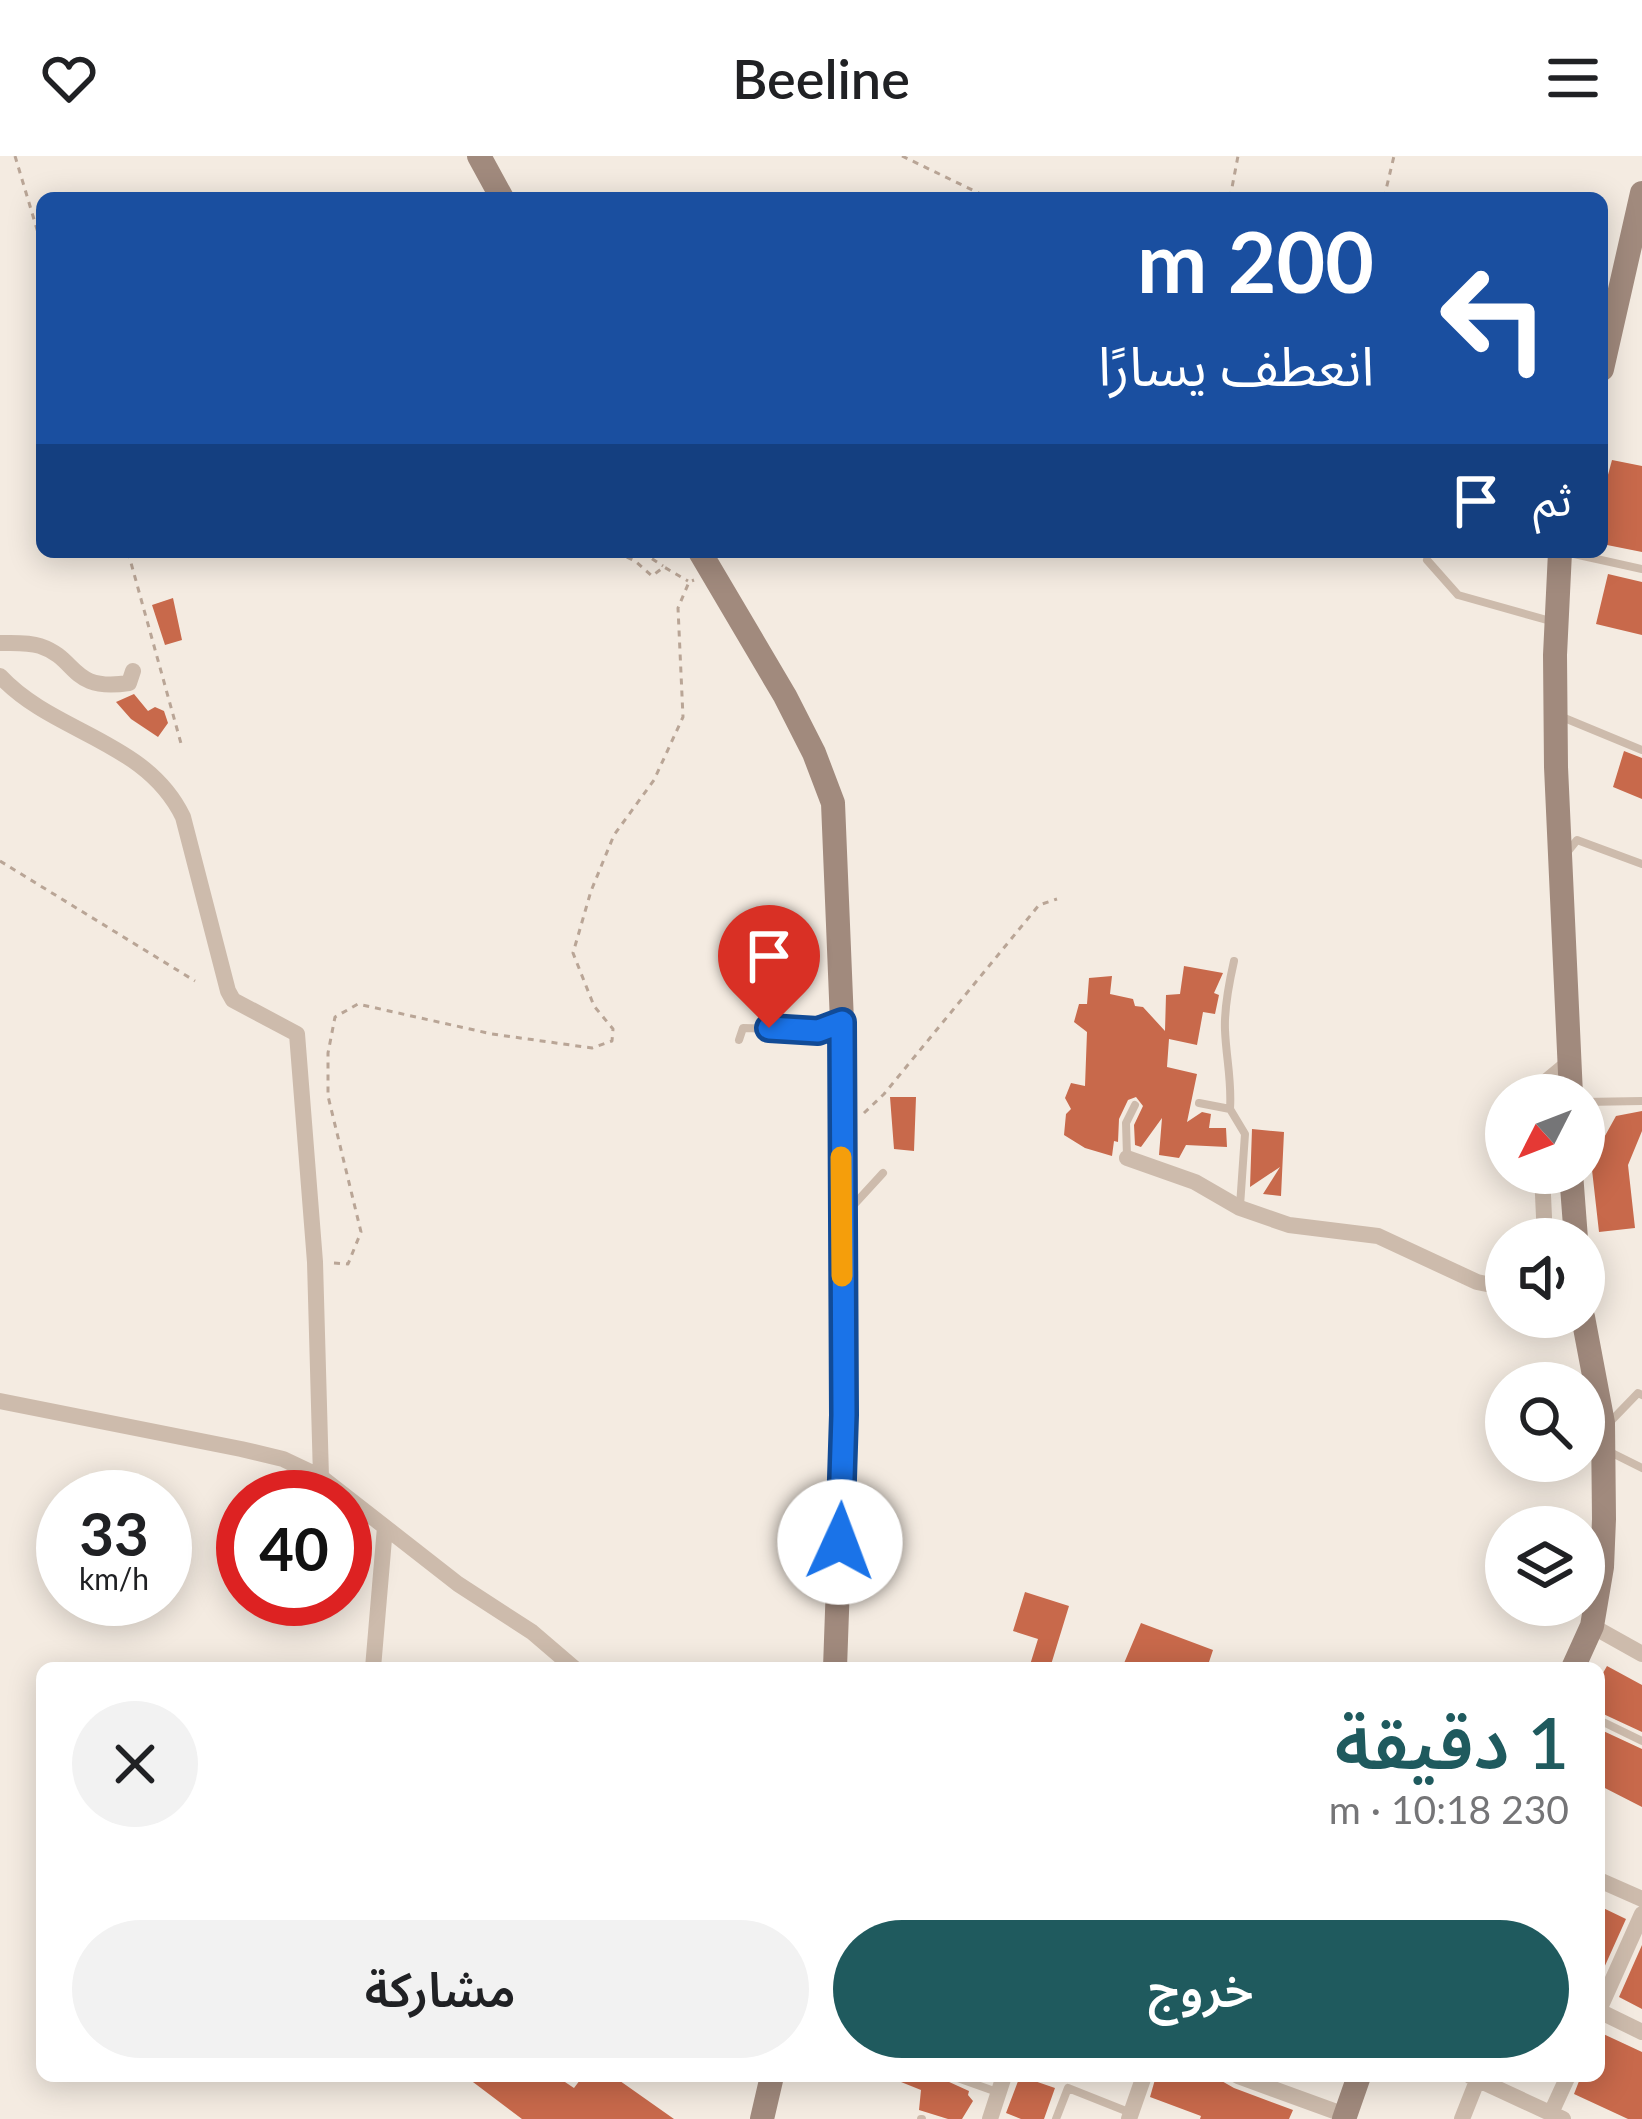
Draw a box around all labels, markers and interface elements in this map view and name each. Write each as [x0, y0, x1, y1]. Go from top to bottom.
icon: heart [36, 45, 102, 111]
icon: menu [1540, 45, 1606, 111]
text: Beeline [732, 46, 910, 111]
text: 200 m [1137, 210, 1374, 311]
icon: left [1416, 240, 1572, 396]
text: انعطف يسارًا [1098, 333, 1374, 398]
icon: arrive [1443, 468, 1509, 534]
text: ثم [1533, 472, 1572, 526]
pin [718, 905, 820, 1028]
icon: arrive [736, 923, 802, 989]
north arrow [1485, 1074, 1605, 1194]
map controls [1485, 1074, 1605, 1626]
button: sound [1485, 1218, 1605, 1338]
button: search [1485, 1362, 1605, 1482]
speed limit sign: 40 [216, 1470, 372, 1626]
position arrow [777, 1479, 903, 1605]
text: 33 [79, 1497, 149, 1569]
button: layers [1485, 1506, 1605, 1626]
text: km/h [79, 1560, 149, 1596]
text: 1 دقيقة [1335, 1698, 1569, 1784]
button: close [72, 1701, 198, 1827]
text: 230 m · 10:18 [1329, 1786, 1569, 1832]
button: مشاركة [72, 1920, 809, 2058]
button: خروج [833, 1920, 1569, 2058]

